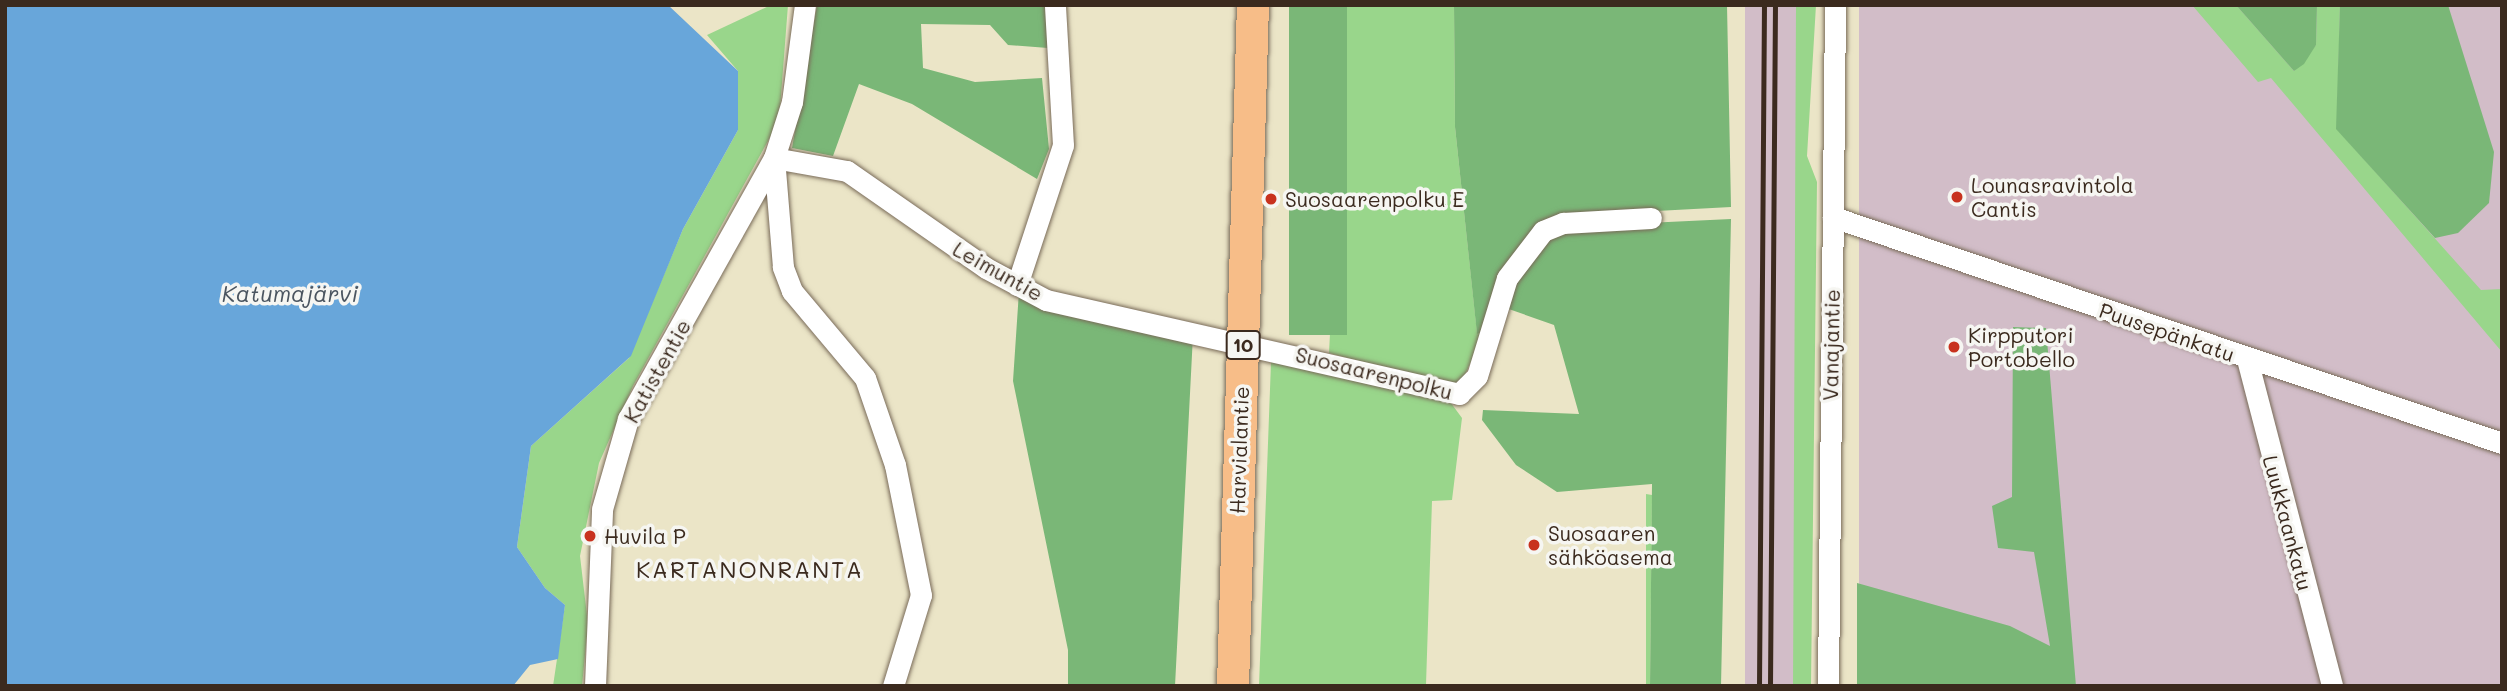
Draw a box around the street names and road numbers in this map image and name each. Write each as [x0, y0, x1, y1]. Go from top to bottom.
street label: Leimuntie [949, 236, 1047, 306]
street label: Vanajantie [1817, 289, 1845, 401]
street label: Puusepänkatu [2096, 297, 2238, 367]
street label: Katistentie [618, 315, 696, 427]
road number: 10 [1226, 330, 1260, 360]
street label: Suosaarenpolku [1293, 341, 1455, 405]
street label: Harvialantie [1224, 386, 1254, 514]
street label: Luukkaankatu [2258, 453, 2318, 593]

